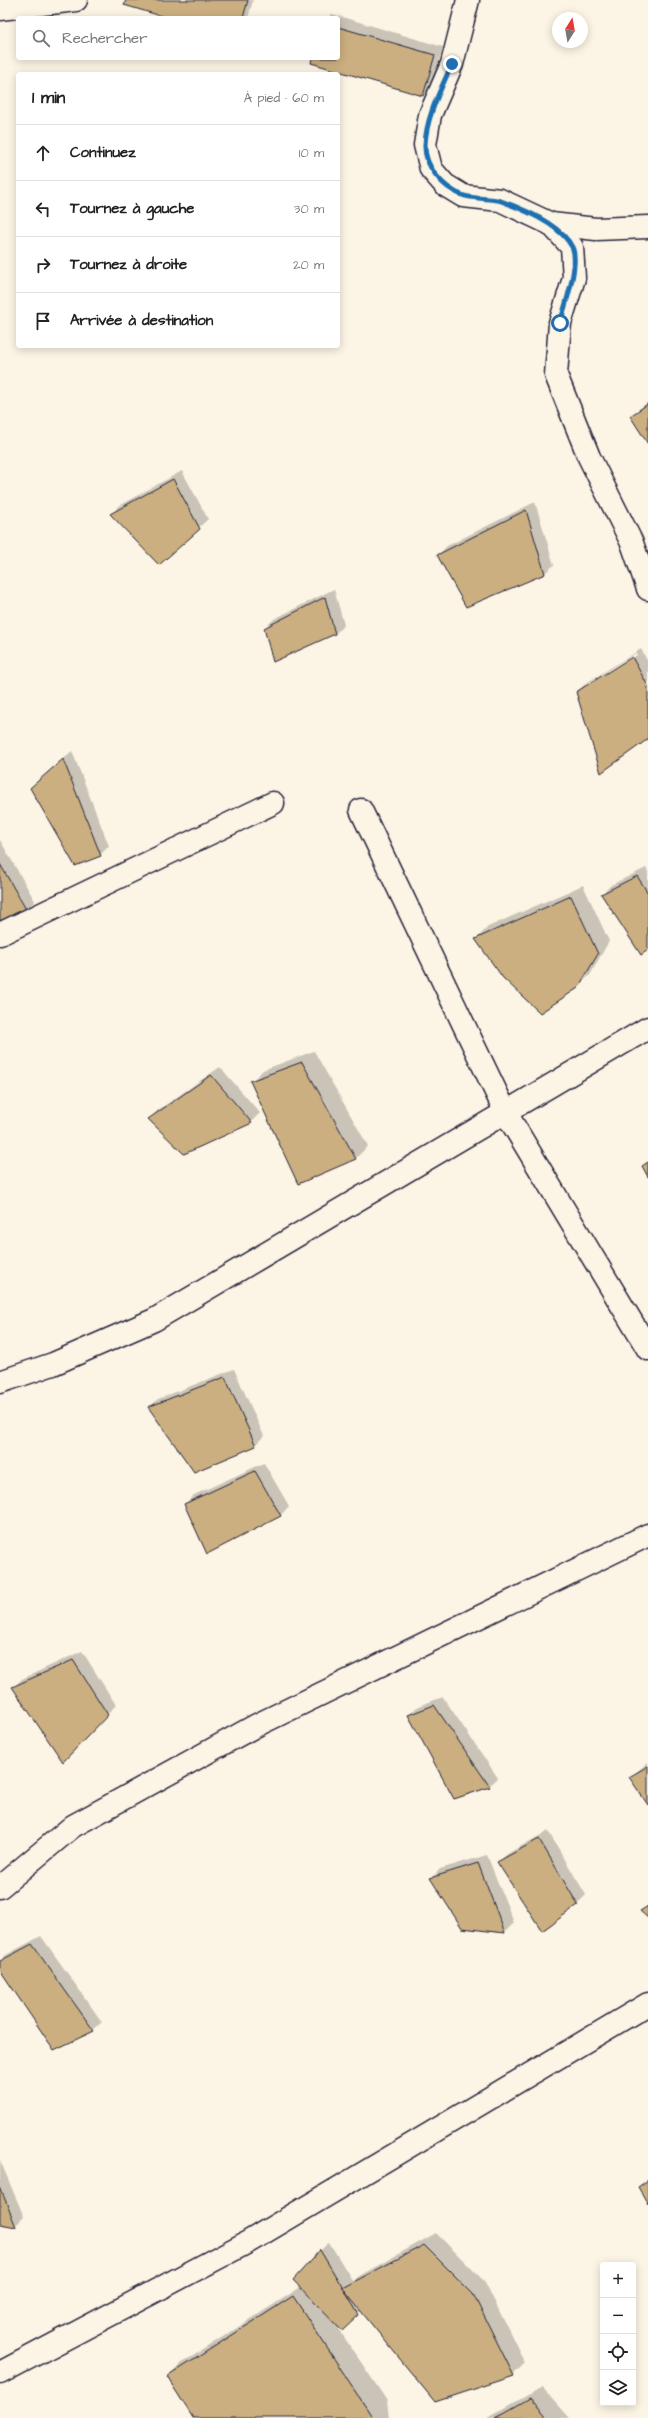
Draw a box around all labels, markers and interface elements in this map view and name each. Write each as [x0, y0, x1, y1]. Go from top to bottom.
north arrow [552, 12, 588, 48]
search box [16, 16, 340, 60]
icon: search [30, 27, 52, 49]
text: Rechercher [62, 28, 147, 49]
route end [443, 55, 461, 73]
text: 1 min [32, 86, 65, 110]
text: À pied · 60 m [244, 89, 324, 107]
icon: ahead [32, 142, 54, 164]
text: Continuez [70, 142, 136, 163]
text: 10 m [299, 144, 324, 162]
icon: left [32, 198, 54, 220]
text: Tournez à gauche [70, 198, 194, 219]
text: 30 m [294, 200, 324, 218]
icon: right [32, 254, 54, 276]
text: Tournez à droite [70, 254, 187, 275]
text: 20 m [293, 256, 324, 274]
icon: arrive [32, 310, 54, 332]
text: Arrivée à destination [70, 310, 213, 331]
route start [551, 314, 569, 332]
map controls [600, 2262, 636, 2406]
button: + [600, 2262, 636, 2298]
button: − [600, 2298, 636, 2334]
button: locate [600, 2334, 636, 2370]
button: layers [600, 2370, 636, 2406]

